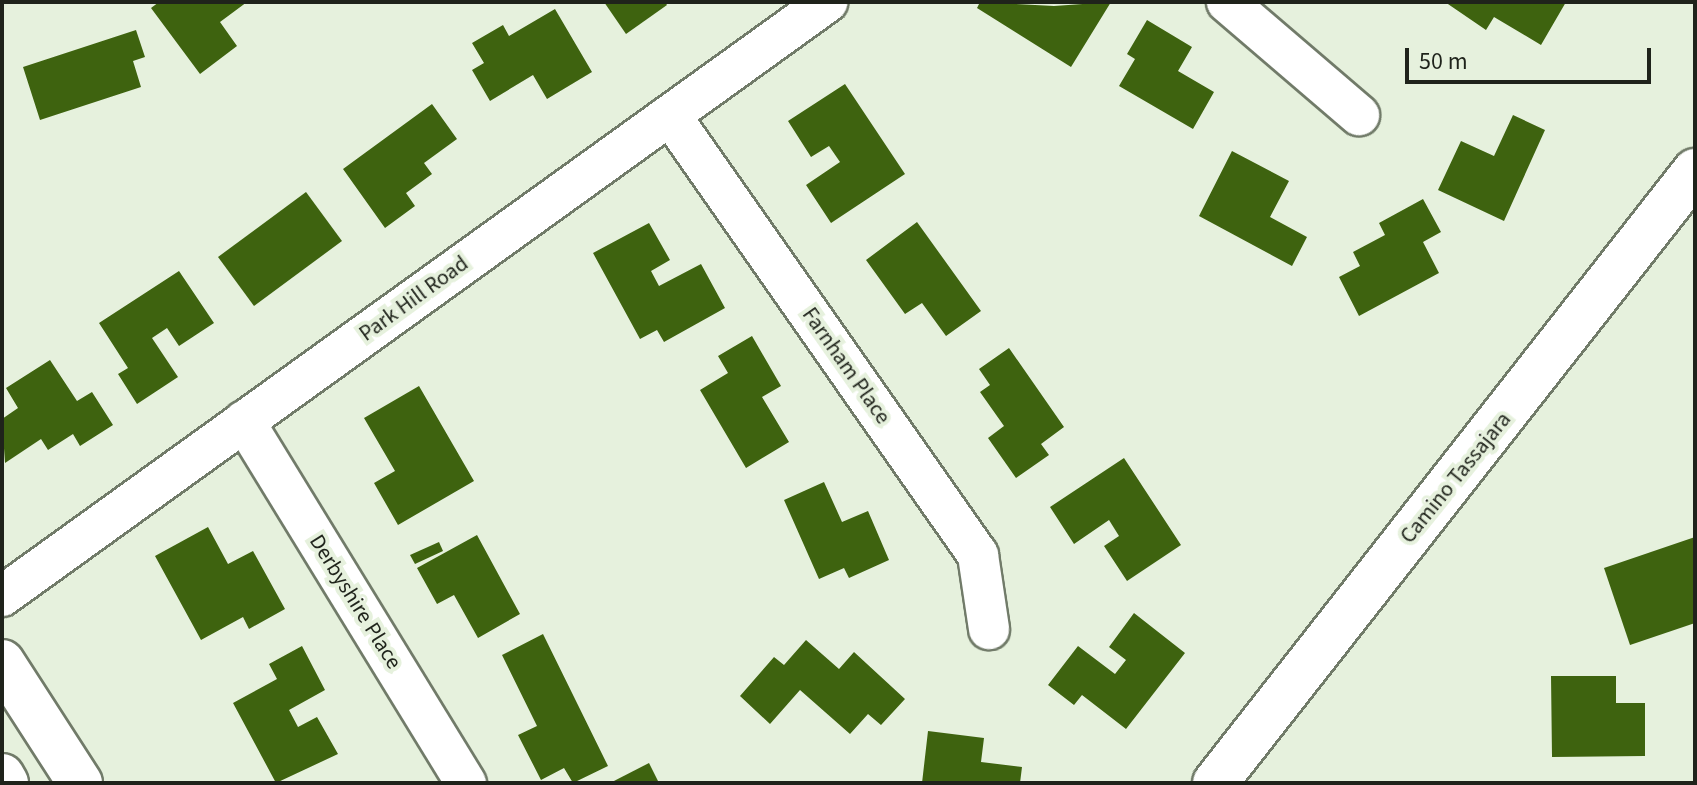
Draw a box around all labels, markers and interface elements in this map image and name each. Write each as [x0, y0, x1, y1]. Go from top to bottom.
scale bar [1409, 32, 1655, 82]
text: 50 m [1419, 44, 1468, 79]
street label: Park Hill Road [354, 251, 474, 347]
street label: Farnham Place [796, 303, 896, 429]
street label: Camino Tassajara [1395, 407, 1517, 549]
street label: Derbyshire Place [303, 530, 407, 674]

